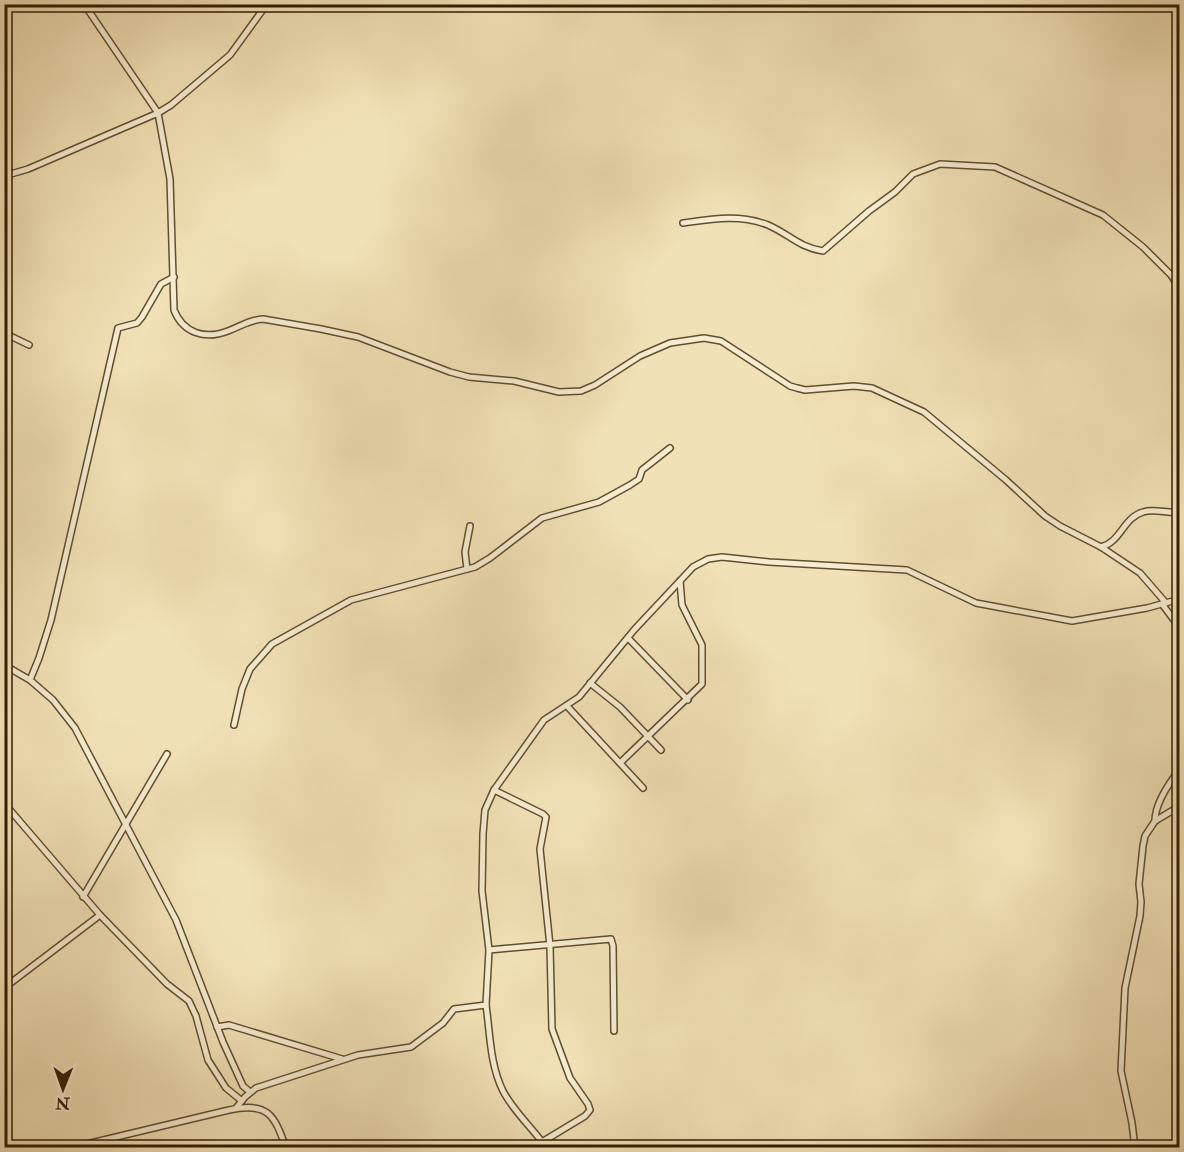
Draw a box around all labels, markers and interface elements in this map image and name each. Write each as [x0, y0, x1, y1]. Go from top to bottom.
north arrow [33, 1059, 93, 1119]
text: N [55, 1093, 71, 1113]

